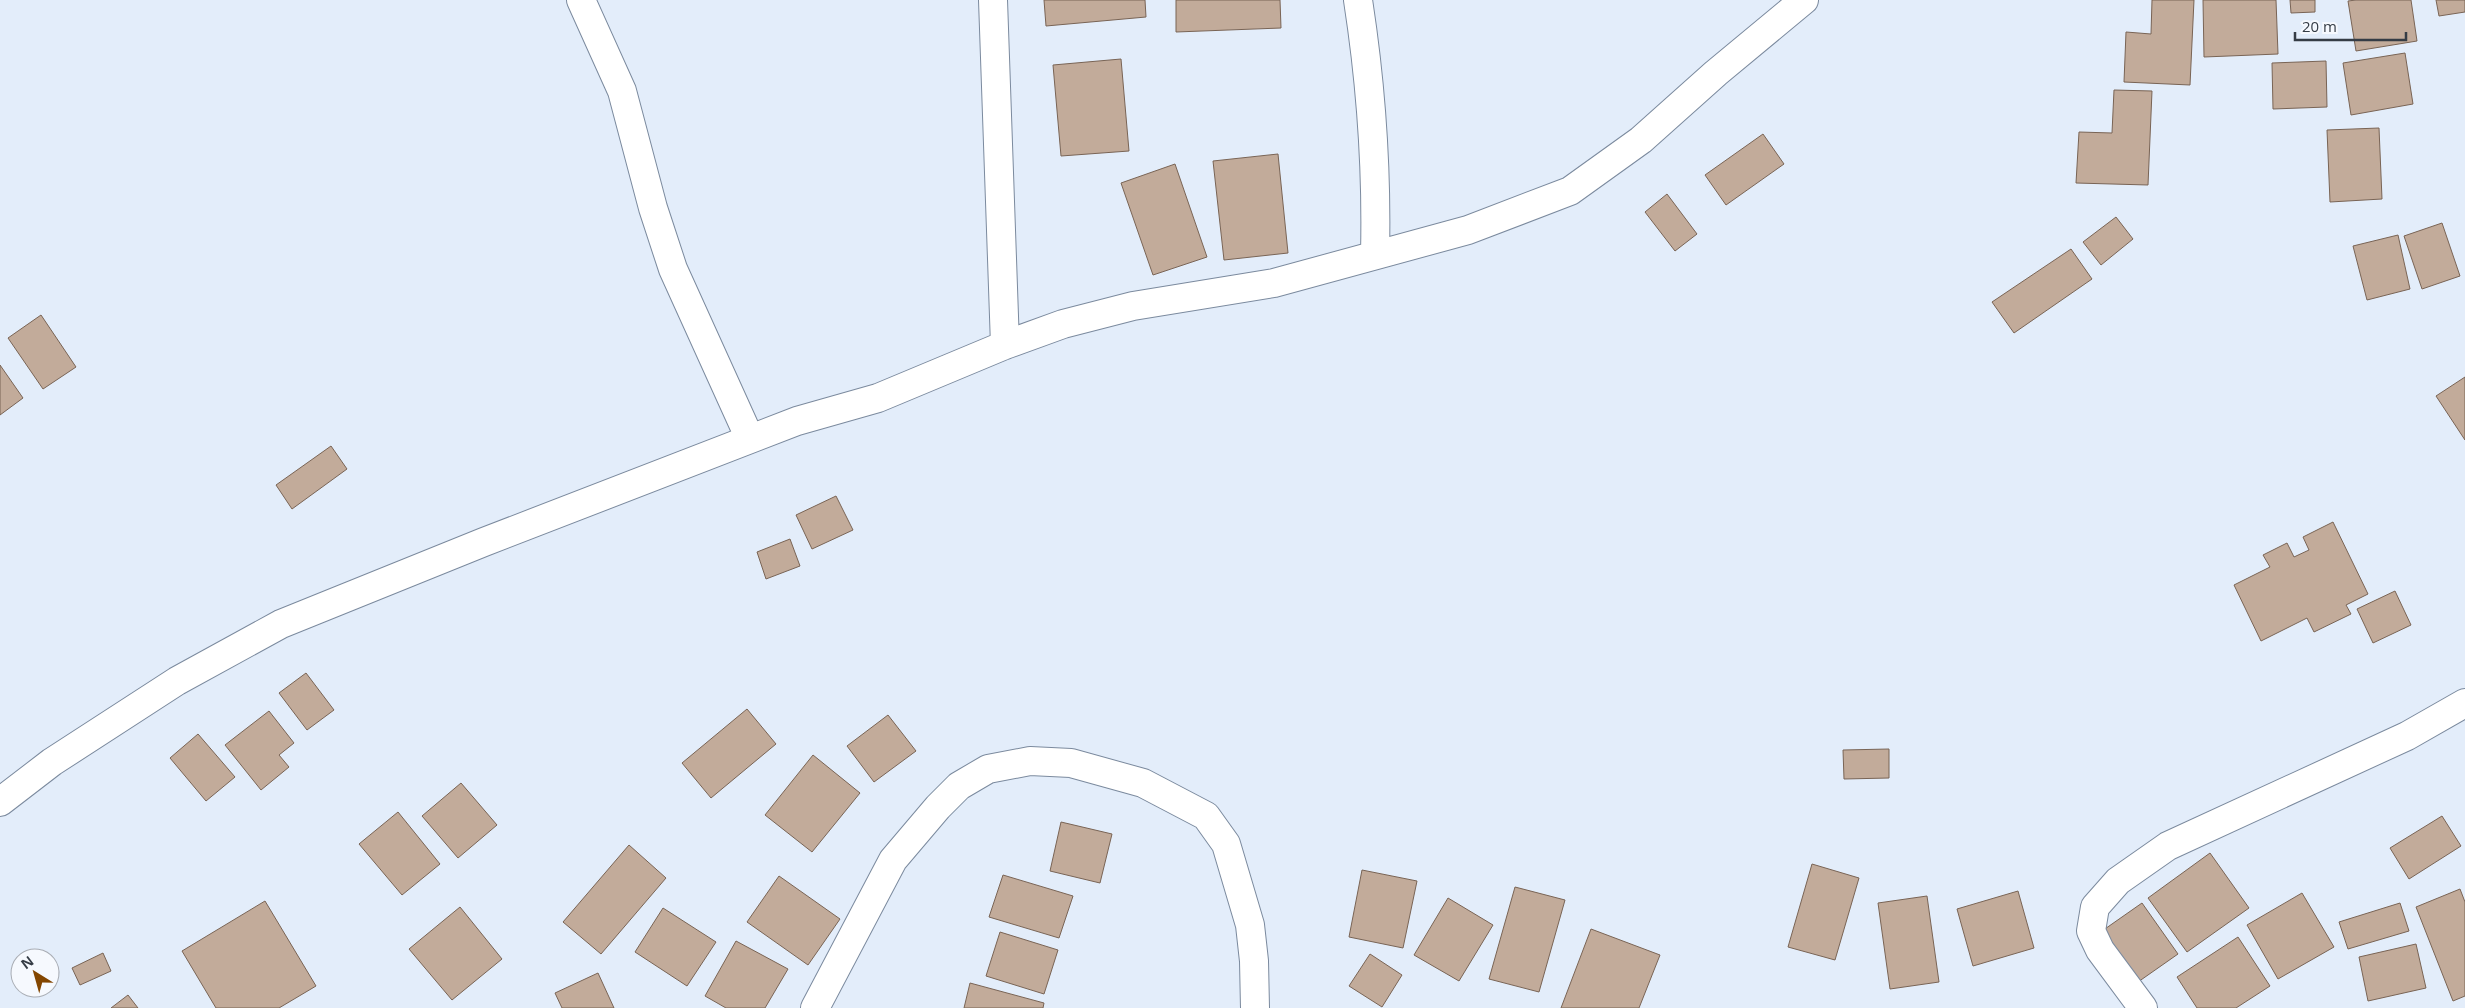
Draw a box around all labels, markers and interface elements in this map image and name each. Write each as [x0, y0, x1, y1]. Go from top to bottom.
scale bar [2295, 10, 2406, 42]
text: 20 m [2302, 16, 2337, 36]
north arrow [10, 948, 60, 998]
text: N [17, 951, 37, 973]

